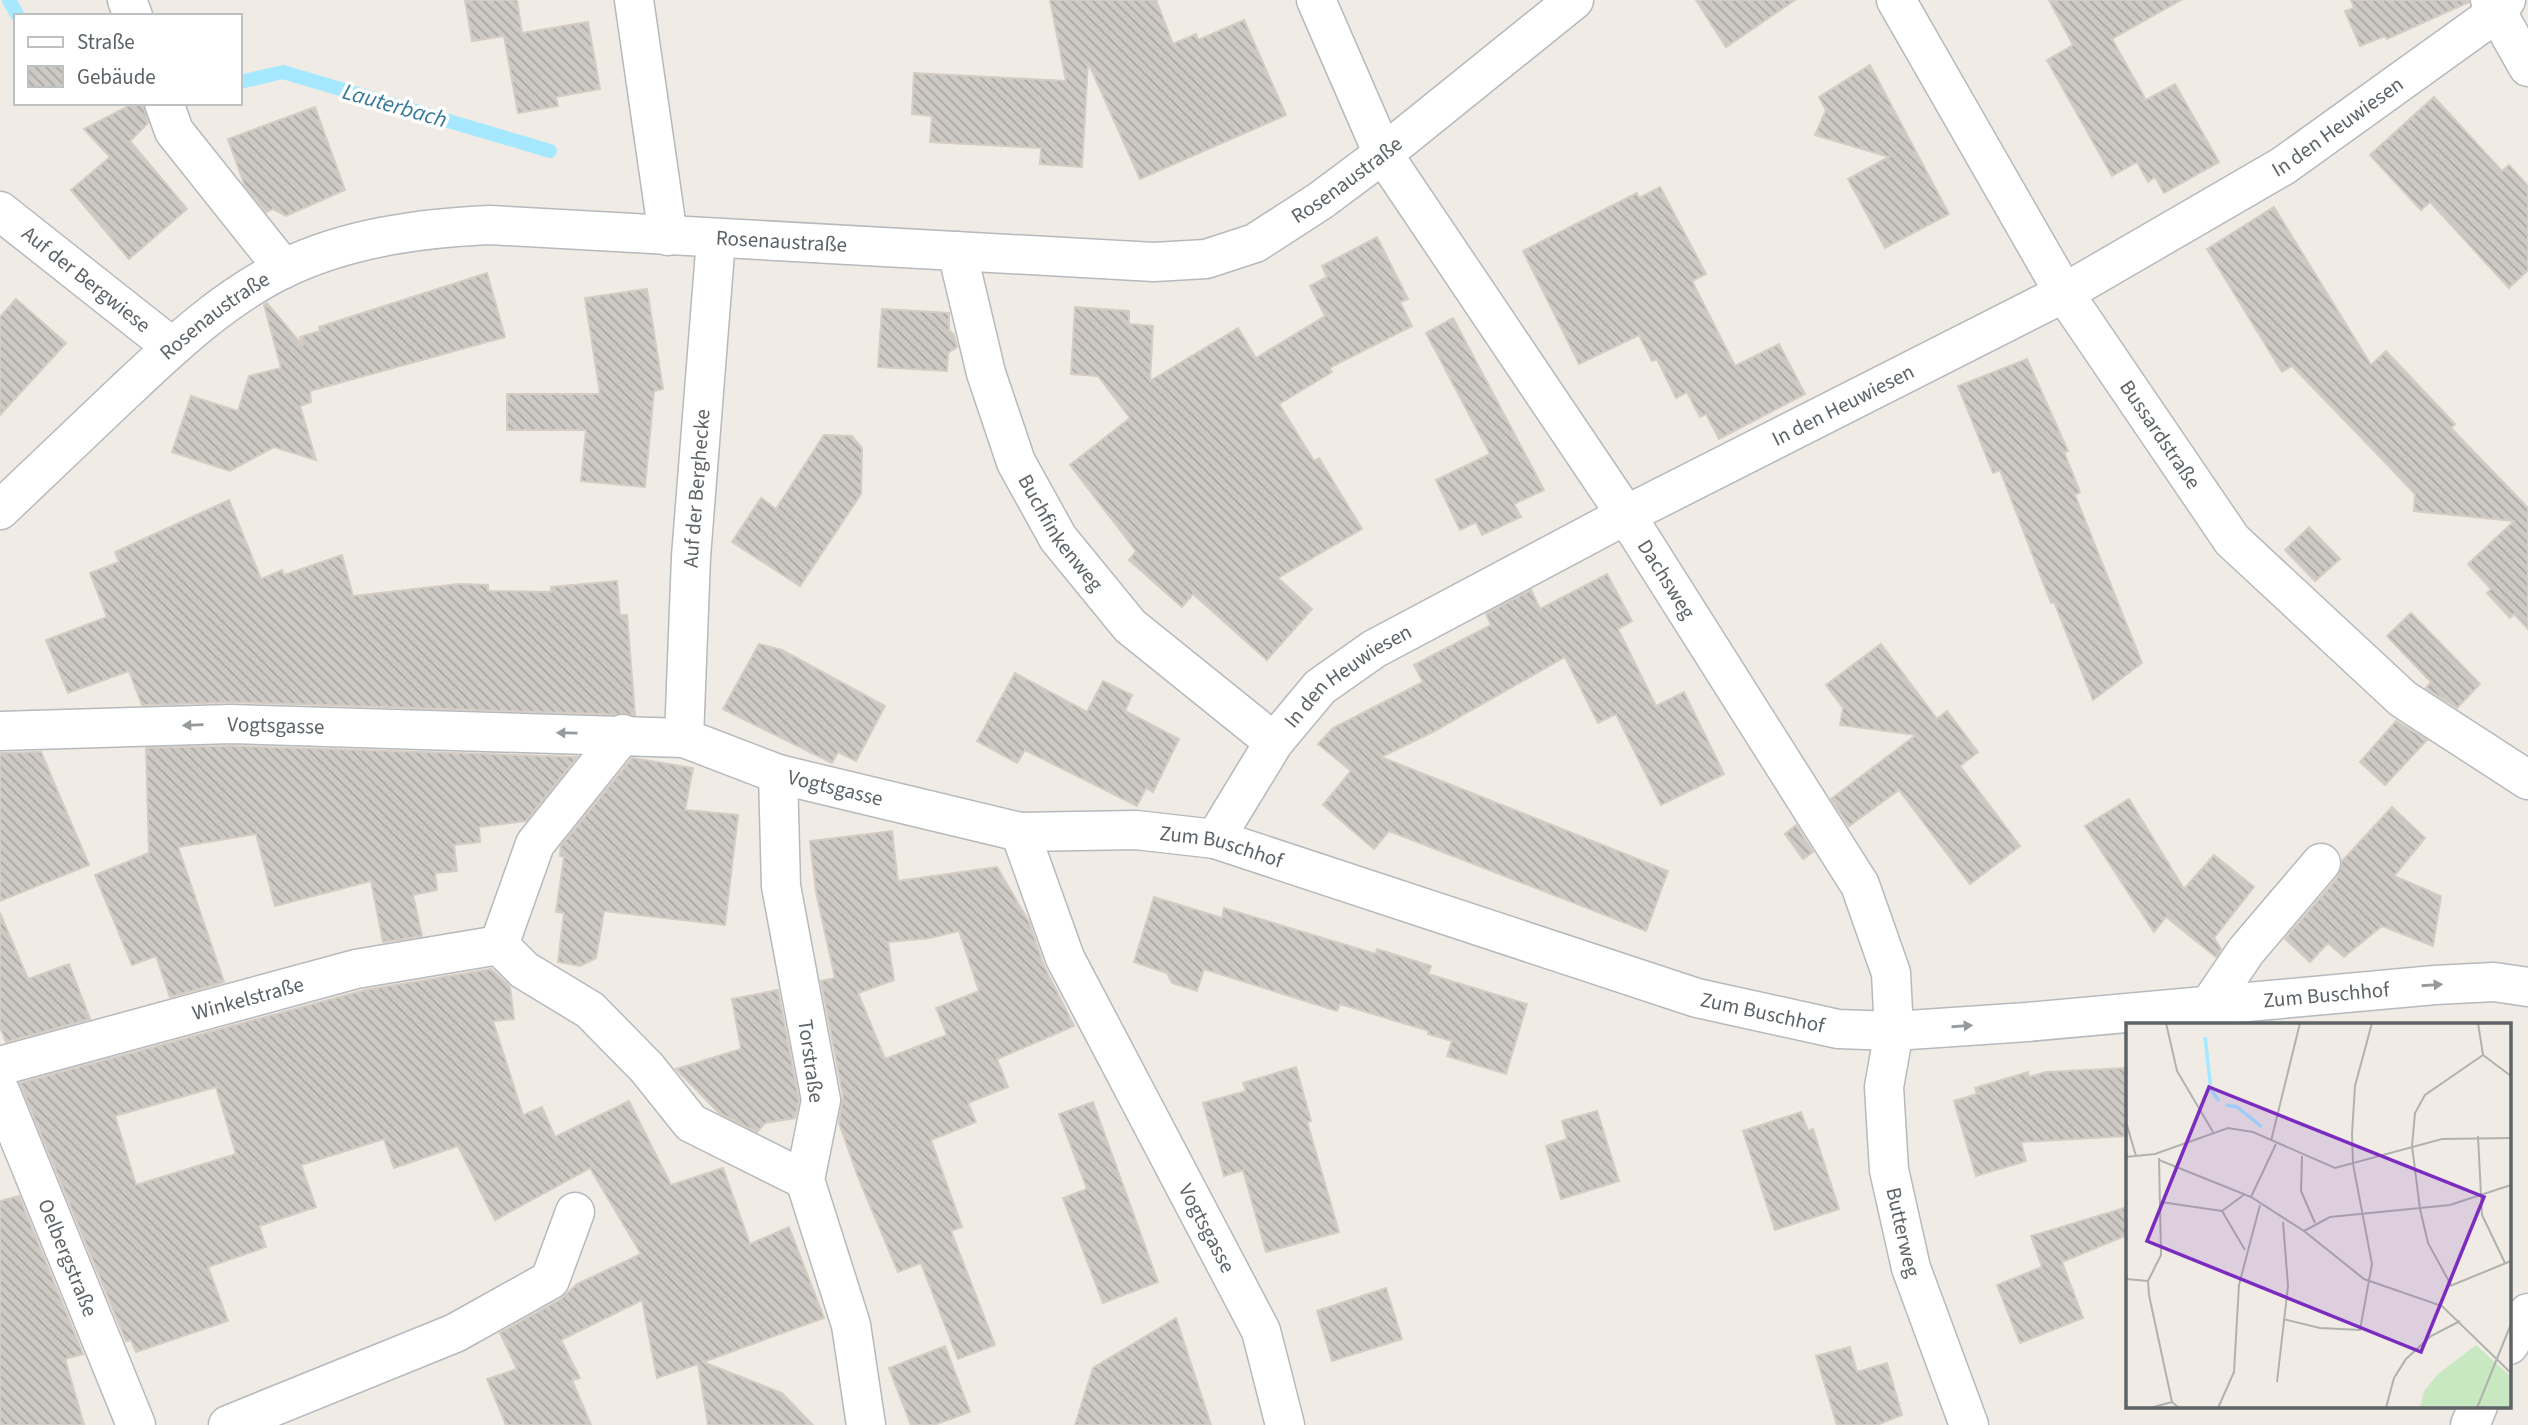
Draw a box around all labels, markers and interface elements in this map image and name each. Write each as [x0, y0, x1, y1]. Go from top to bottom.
legend [14, 14, 242, 105]
text: Straße [77, 27, 135, 57]
text: Gebäude [77, 62, 156, 92]
street label: In den Heuwiesen [2266, 69, 2410, 184]
water label: Lauterbach [339, 75, 451, 136]
street label: Rosenaustraße [1285, 129, 1409, 231]
street label: Auf der Bergwiese [15, 219, 157, 340]
street label: Rosenaustraße [715, 223, 848, 260]
street label: Rosenaustraße [153, 264, 275, 367]
street label: In den Heuwiesen [1767, 356, 1919, 454]
street label: Bussardstraße [2112, 374, 2208, 495]
street label: Auf der Berghecke [676, 408, 718, 568]
street label: Buchfinkenweg [1011, 469, 1111, 598]
street label: Dachsweg [1630, 533, 1703, 625]
street label: In den Heuwiesen [1277, 617, 1417, 734]
street label: Vogtsgasse [227, 709, 325, 742]
one-way arrow [182, 719, 204, 731]
one-way arrow [556, 727, 578, 738]
street label: Vogtsgasse [785, 762, 886, 814]
street label: Zum Buschhof [1158, 818, 1288, 876]
street label: Winkelstraße [189, 969, 307, 1028]
street label: Zum Buschhof [2262, 974, 2391, 1016]
one-way arrow [2422, 979, 2444, 990]
street label: Zum Buschhof [1698, 984, 1828, 1041]
street label: Torstraße [790, 1017, 832, 1105]
one-way arrow [1951, 1021, 1973, 1032]
inset map [2126, 1023, 2510, 1408]
street label: Vogtsgasse [1171, 1178, 1243, 1278]
street label: Butterweg [1878, 1184, 1928, 1282]
street label: Oelbergstraße [30, 1194, 105, 1321]

